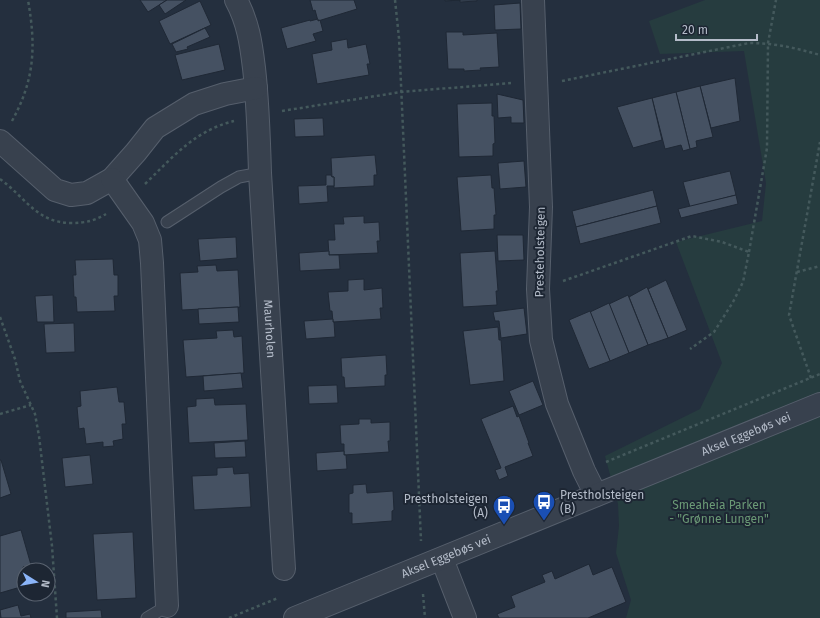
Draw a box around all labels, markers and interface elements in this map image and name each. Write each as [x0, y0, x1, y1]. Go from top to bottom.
scale bar [676, 16, 757, 42]
text: 20 m [682, 23, 708, 37]
street label: Presteholsteigen [532, 207, 548, 297]
street label: Maurholen [261, 299, 278, 358]
street label: Aksel Eggebøs vei [699, 410, 793, 459]
place label: Prestholsteigen (B) [560, 488, 644, 516]
bus stop icon: Prestholsteigen (B) [531, 489, 557, 522]
place label: Prestholsteigen (A) [404, 492, 488, 520]
bus stop icon: Prestholsteigen (A) [491, 493, 517, 526]
park label: Smeaheia Parken - "Grønne Lungen" [669, 498, 769, 526]
street label: Aksel Eggebøs vei [399, 532, 493, 581]
north arrow [16, 562, 56, 602]
text: N [38, 579, 52, 589]

